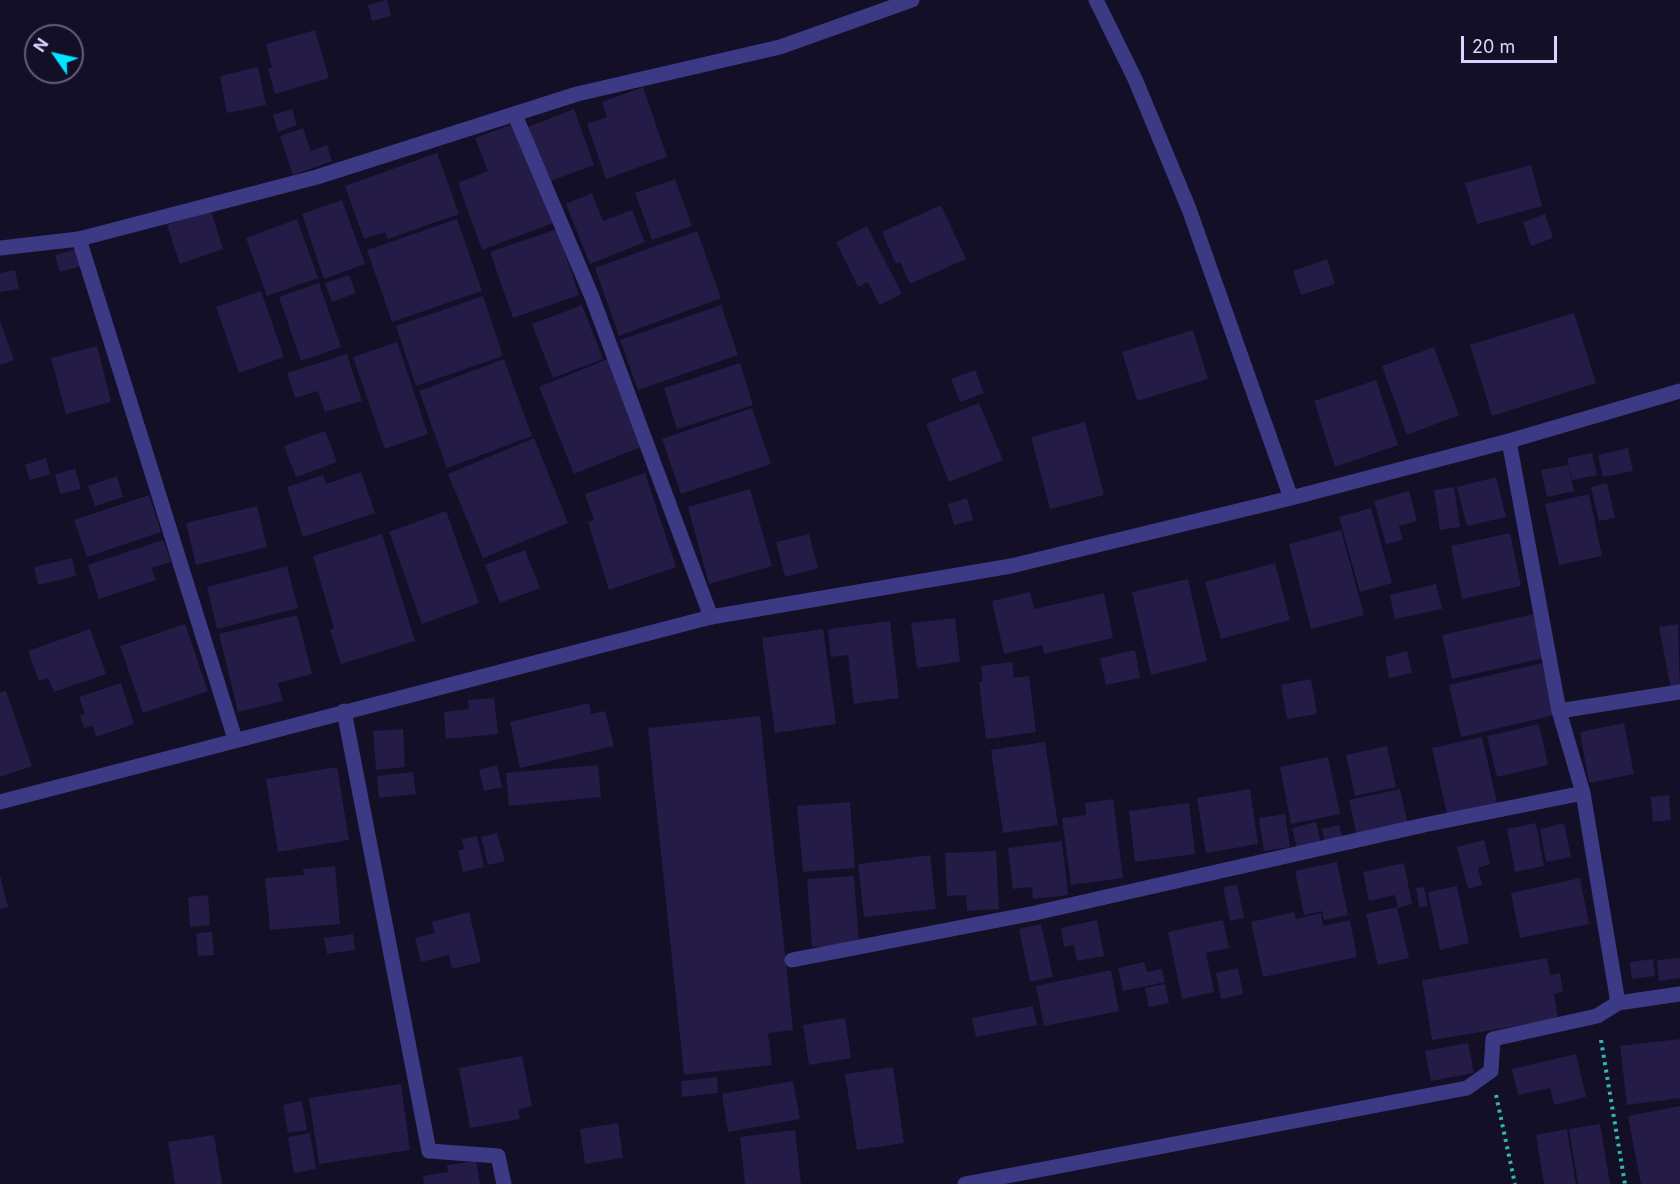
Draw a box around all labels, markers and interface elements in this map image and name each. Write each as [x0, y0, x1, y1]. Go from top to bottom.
north arrow [24, 24, 84, 84]
scale bar [1464, 24, 1560, 62]
text: N [29, 34, 52, 56]
text: 20 m [1472, 36, 1515, 57]

